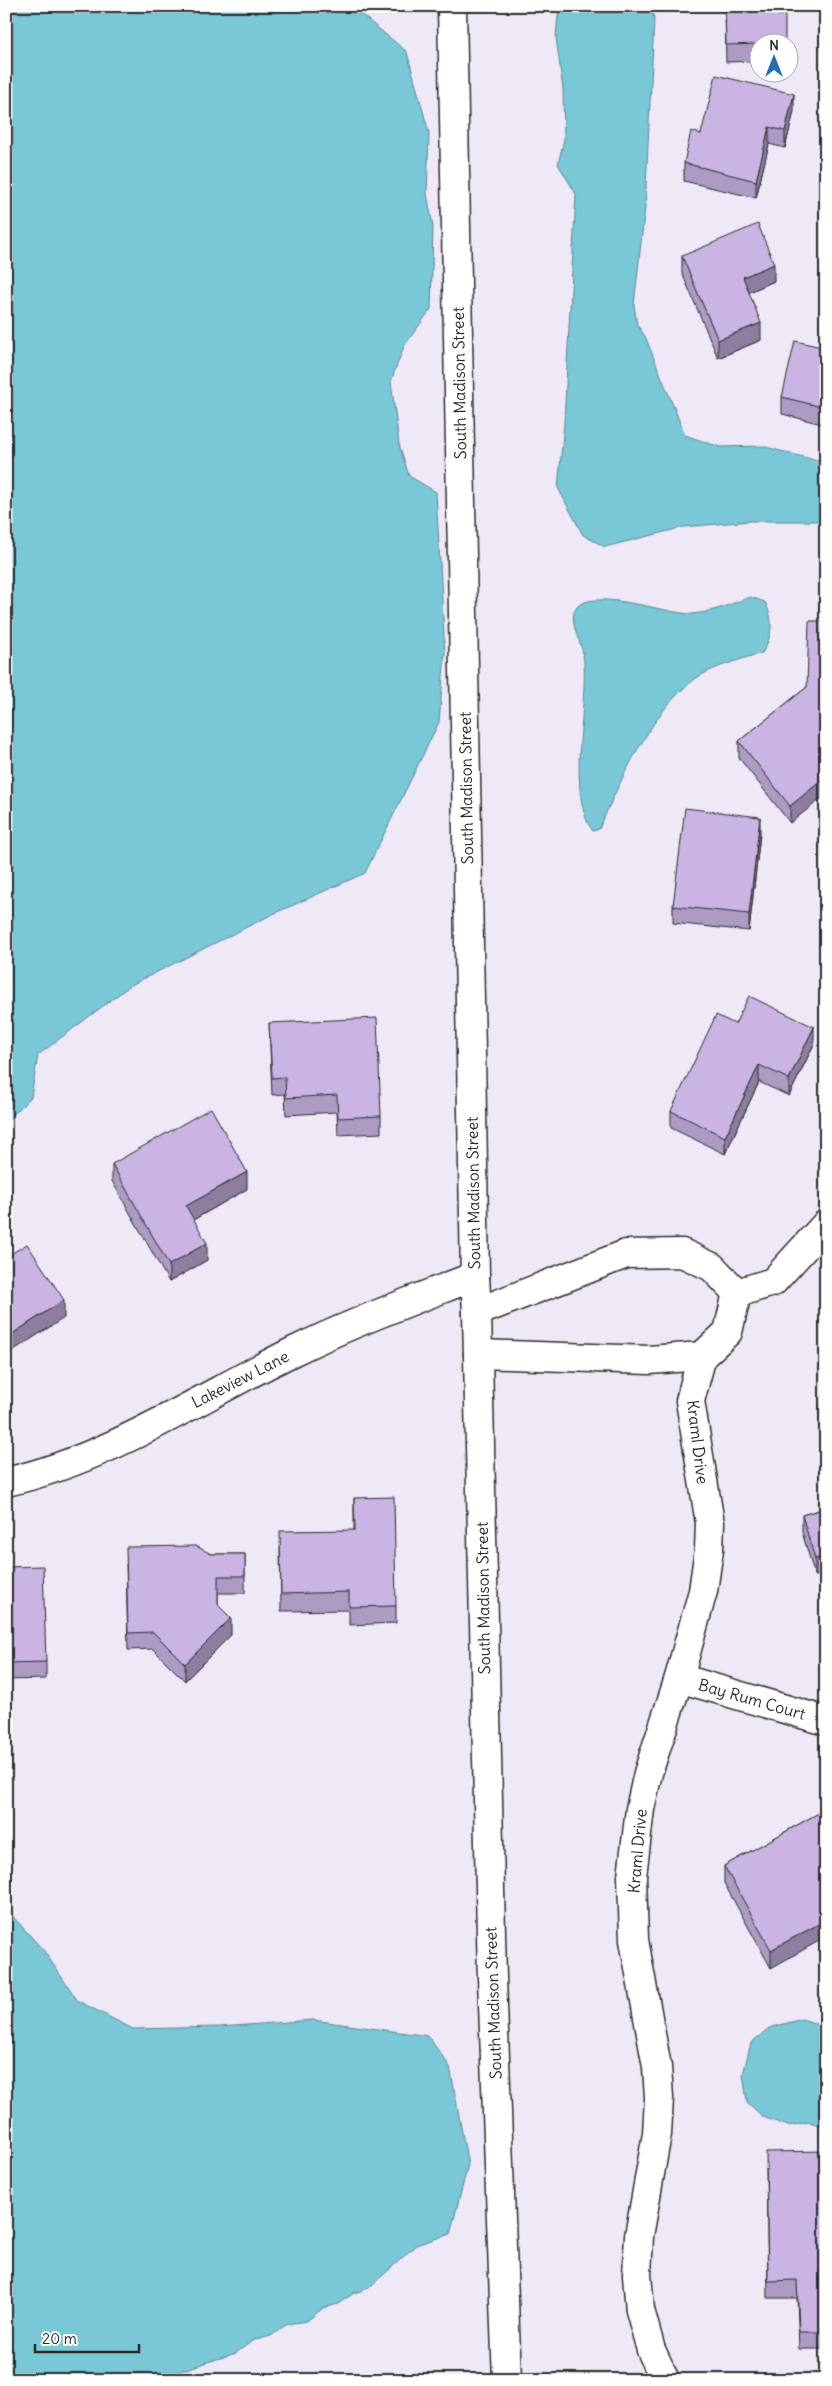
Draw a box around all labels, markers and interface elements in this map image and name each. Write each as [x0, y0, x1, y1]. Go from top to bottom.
north arrow [750, 32, 800, 82]
text: N [769, 36, 779, 54]
street label: South Madison Street [448, 306, 470, 459]
street label: South Madison Street [455, 711, 477, 864]
street label: South Madison Street [462, 1116, 484, 1269]
street label: Lakeview Lane [188, 1346, 292, 1412]
street label: Kraml Drive [683, 1399, 713, 1485]
street label: South Madison Street [472, 1521, 494, 1674]
street label: Bay Rum Court [696, 1674, 808, 1724]
street label: Kraml Drive [623, 1808, 651, 1894]
street label: South Madison Street [480, 1926, 506, 2080]
scale bar [35, 2321, 139, 2353]
text: 20 m [42, 2329, 77, 2348]

